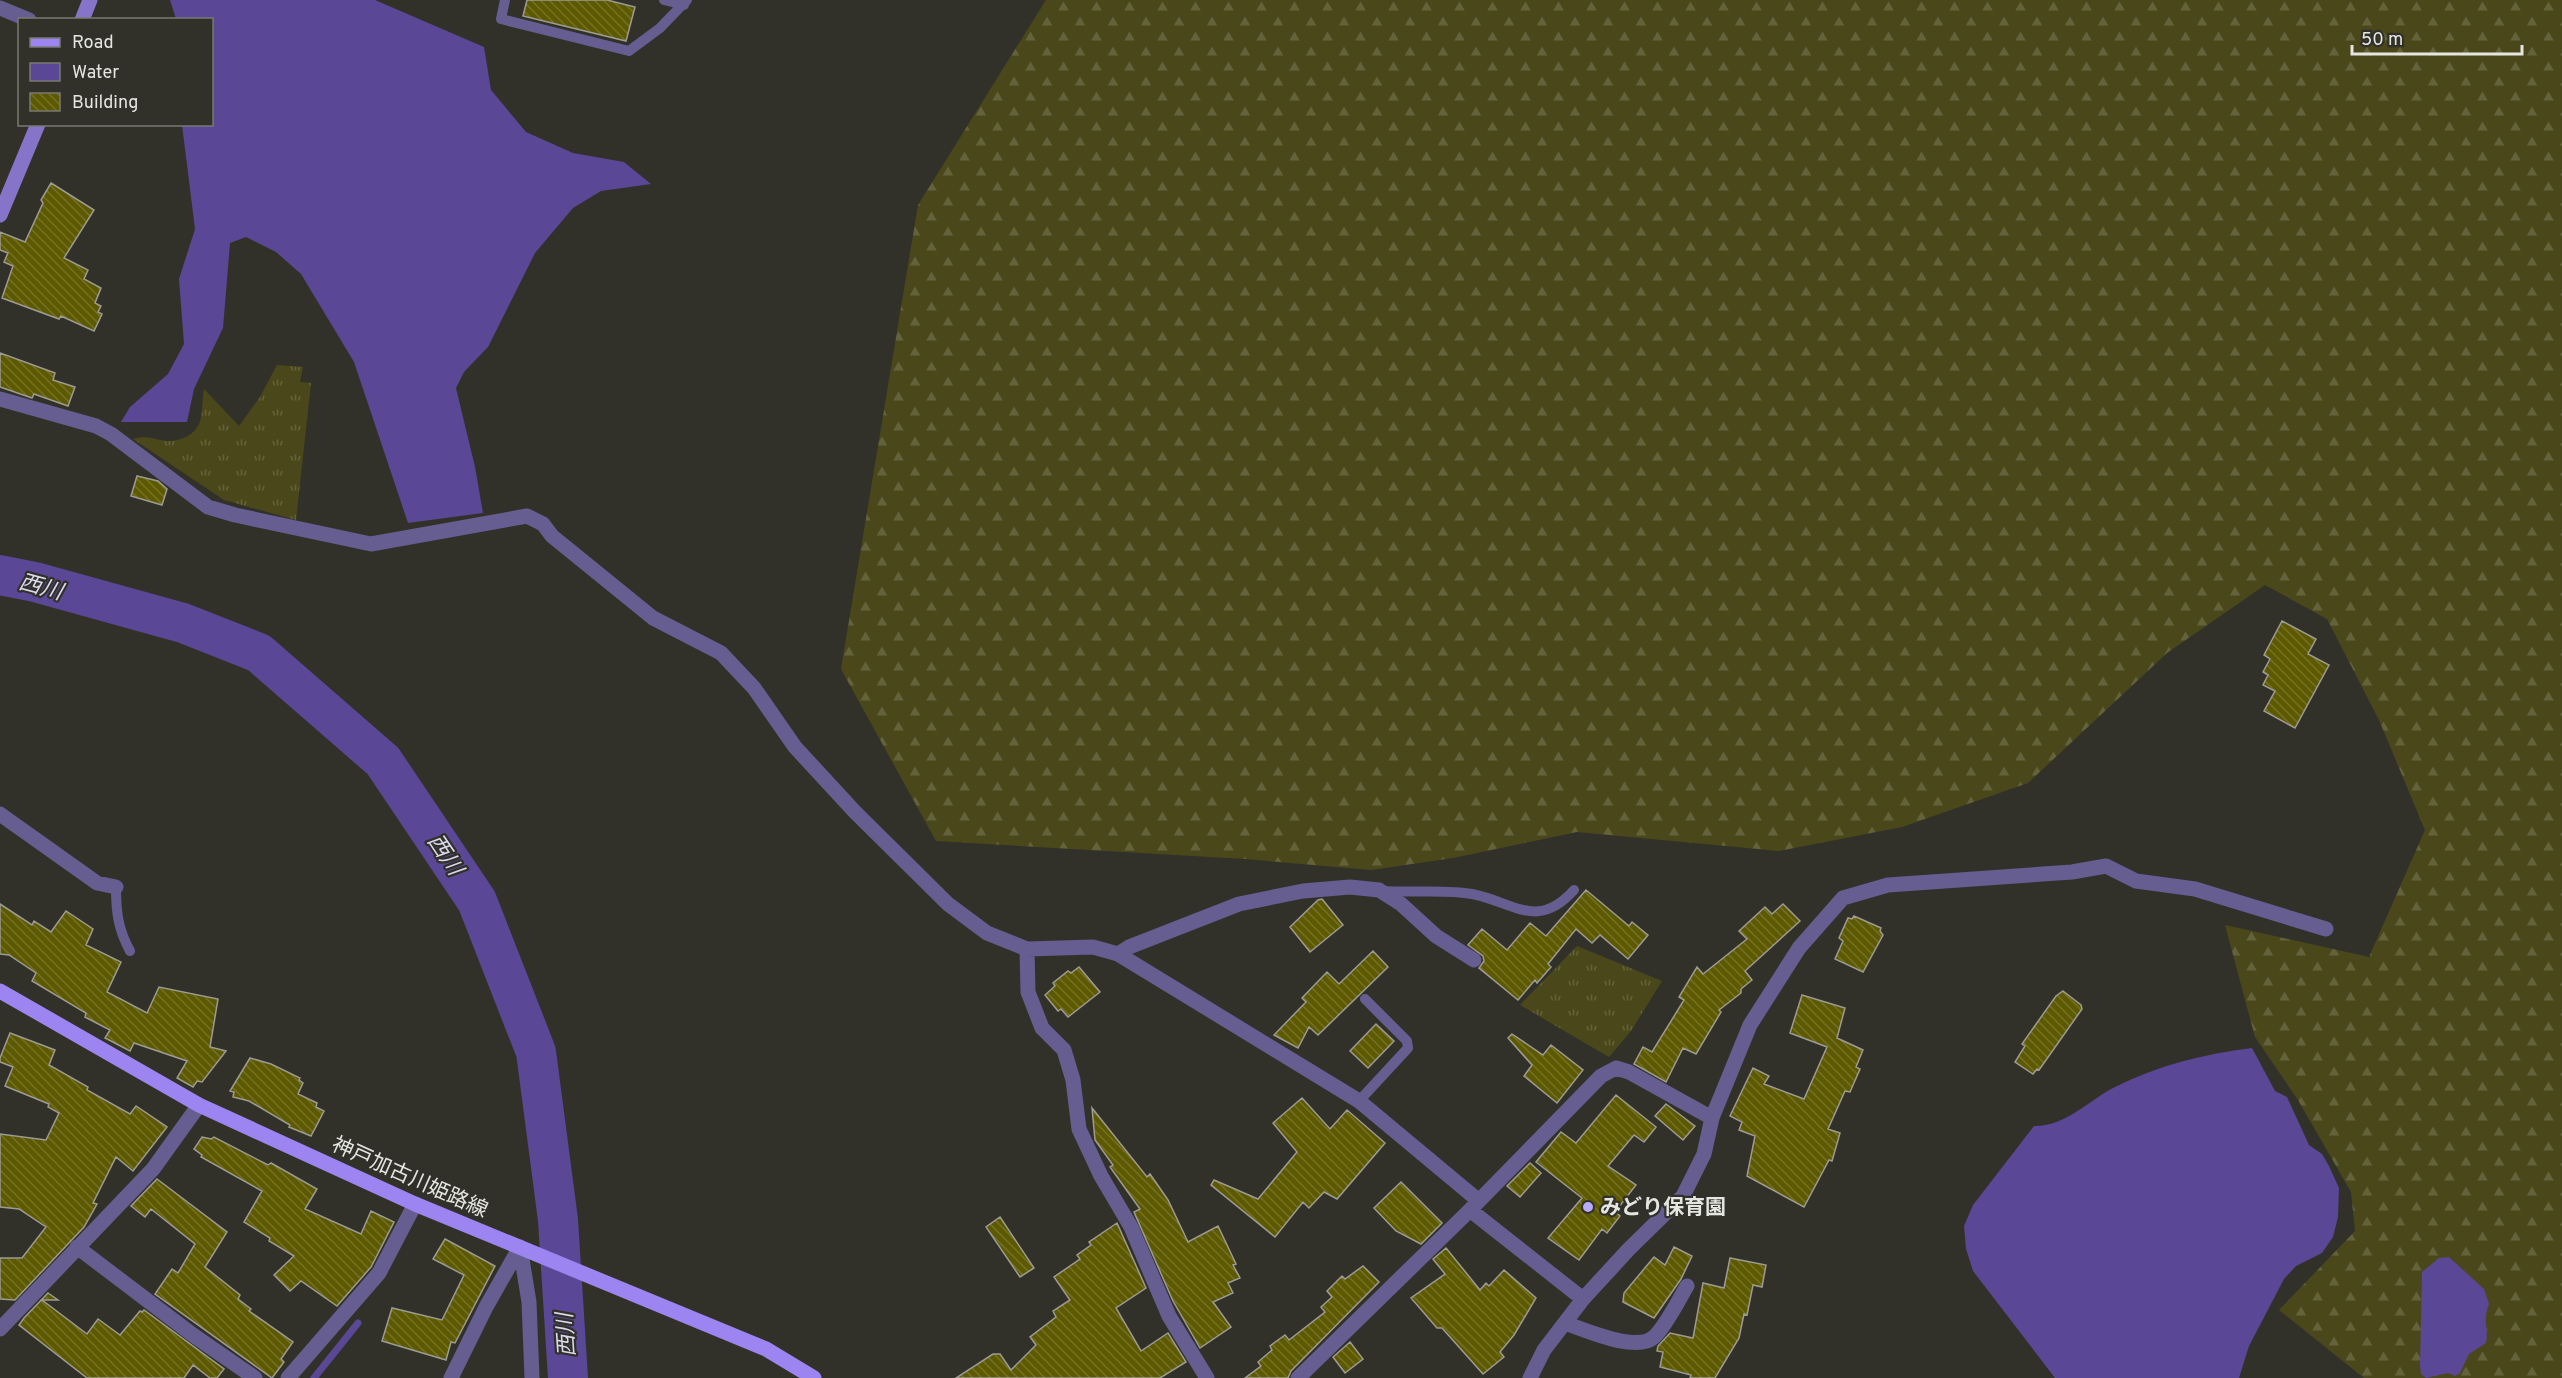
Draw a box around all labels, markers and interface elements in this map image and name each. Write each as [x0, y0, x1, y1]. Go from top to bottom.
legend [18, 18, 213, 126]
scale bar [2352, 18, 2522, 56]
text: 50 m [2361, 29, 2403, 52]
text: Road [72, 32, 114, 55]
text: Water [72, 62, 119, 85]
text: Building [72, 92, 138, 115]
water label: 西川 [16, 570, 67, 608]
water label: 西川 [420, 830, 469, 883]
street label: 神戸加古川姫路線 [327, 1132, 492, 1225]
place label: みどり保育園 [1600, 1195, 1726, 1222]
marker: みどり保育園 [1581, 1200, 1595, 1214]
water label: 西川 [552, 1310, 582, 1358]

